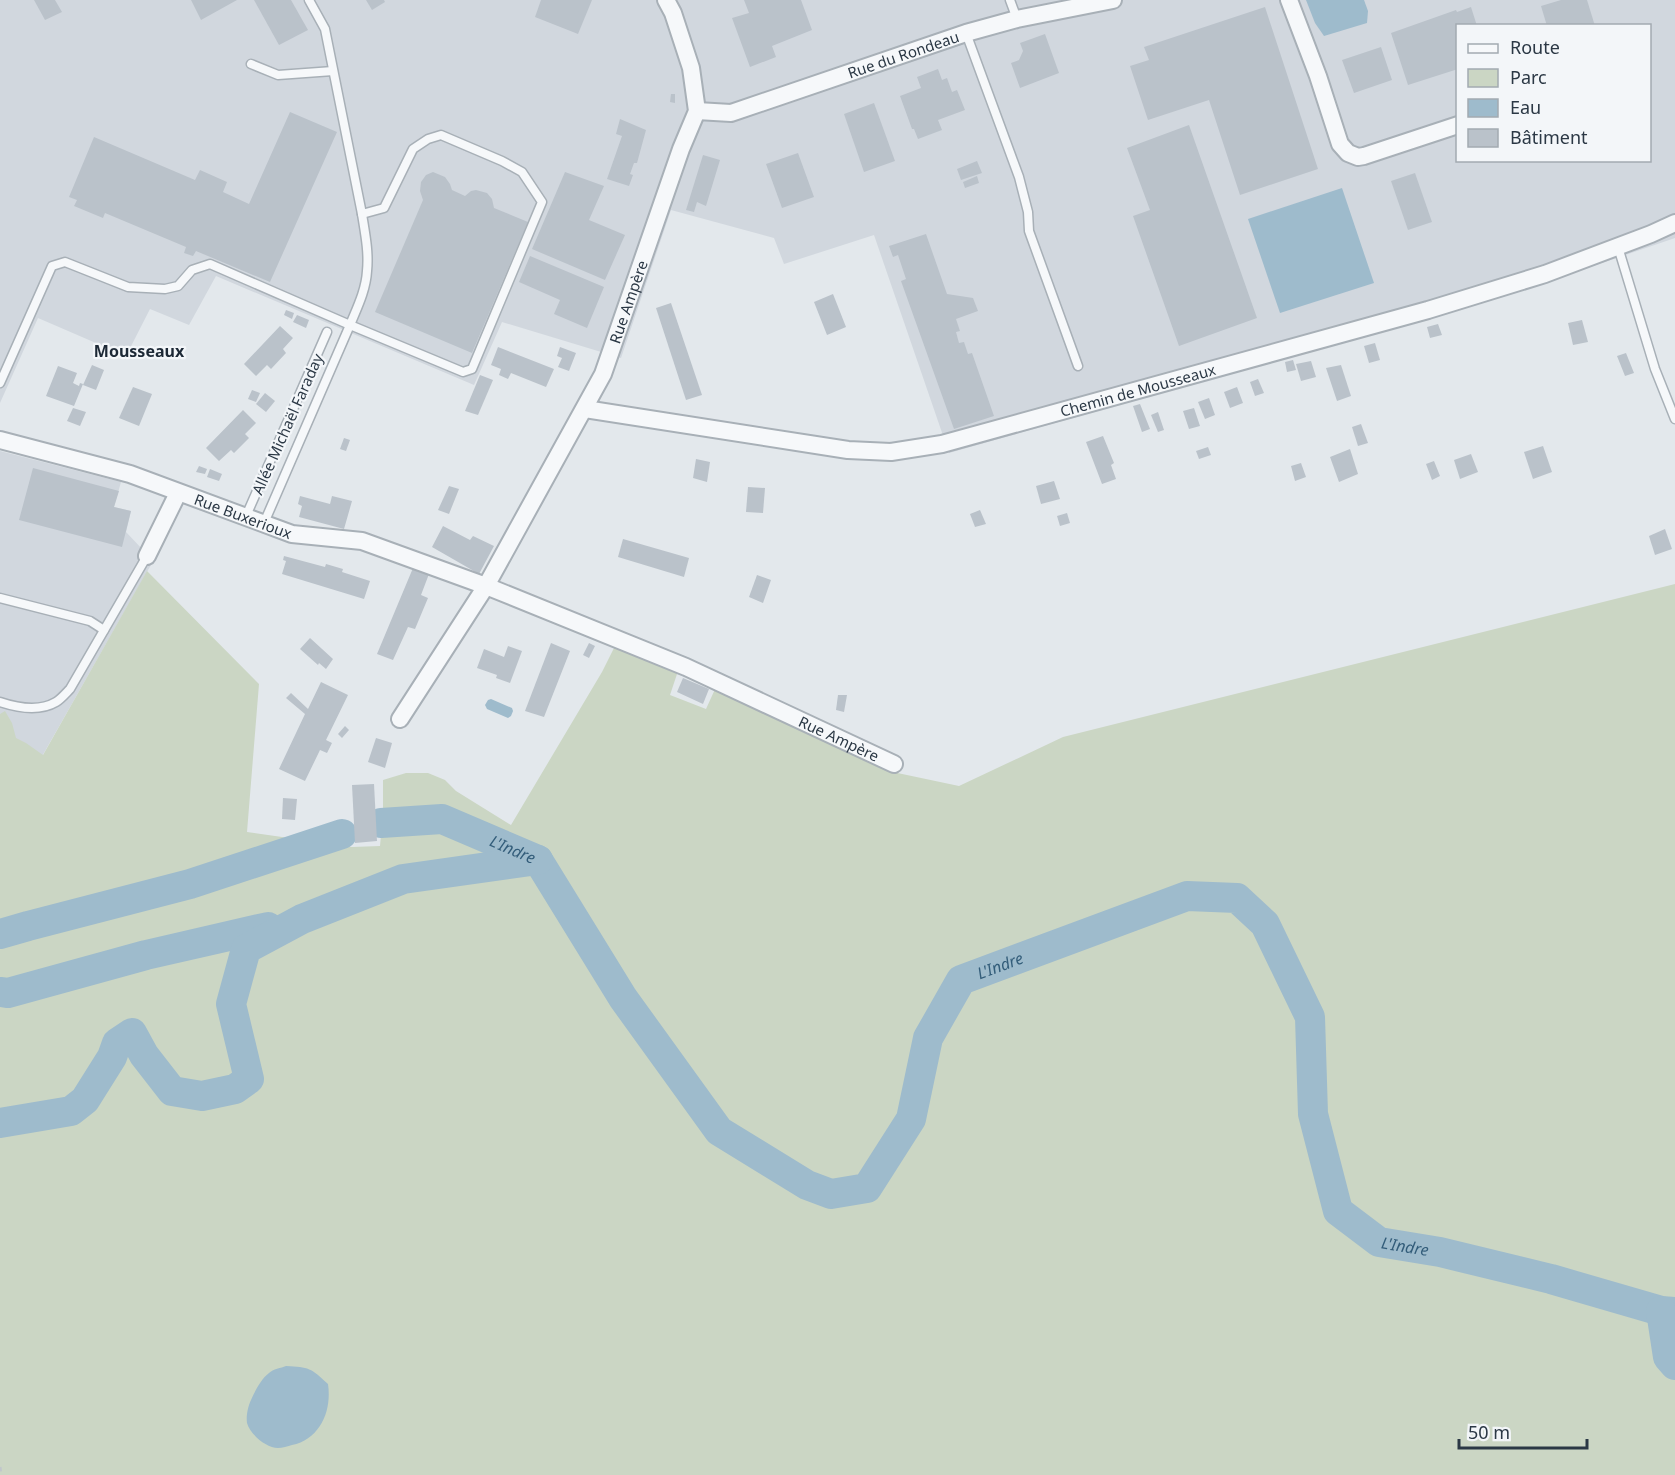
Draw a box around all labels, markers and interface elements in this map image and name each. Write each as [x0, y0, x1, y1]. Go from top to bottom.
legend [1456, 24, 1651, 162]
street label: Rue du Rondeau [845, 26, 962, 83]
text: Route [1510, 35, 1560, 59]
text: Parc [1510, 65, 1547, 89]
text: Eau [1510, 95, 1541, 119]
text: Bâtiment [1510, 125, 1588, 149]
street label: Rue Ampère [604, 258, 652, 346]
district label: Mousseaux [94, 340, 185, 362]
street label: Allée Michaël Faraday [247, 350, 327, 498]
street label: Chemin de Mousseaux [1058, 359, 1218, 421]
street label: Rue Buxerioux [192, 489, 295, 543]
street label: Rue Ampère [795, 711, 883, 766]
water label: L'Indre [486, 830, 539, 869]
water label: L'Indre [974, 947, 1026, 984]
water label: L'Indre [1380, 1232, 1430, 1261]
scale bar [1459, 1412, 1586, 1450]
text: 50 m [1468, 1420, 1510, 1444]

